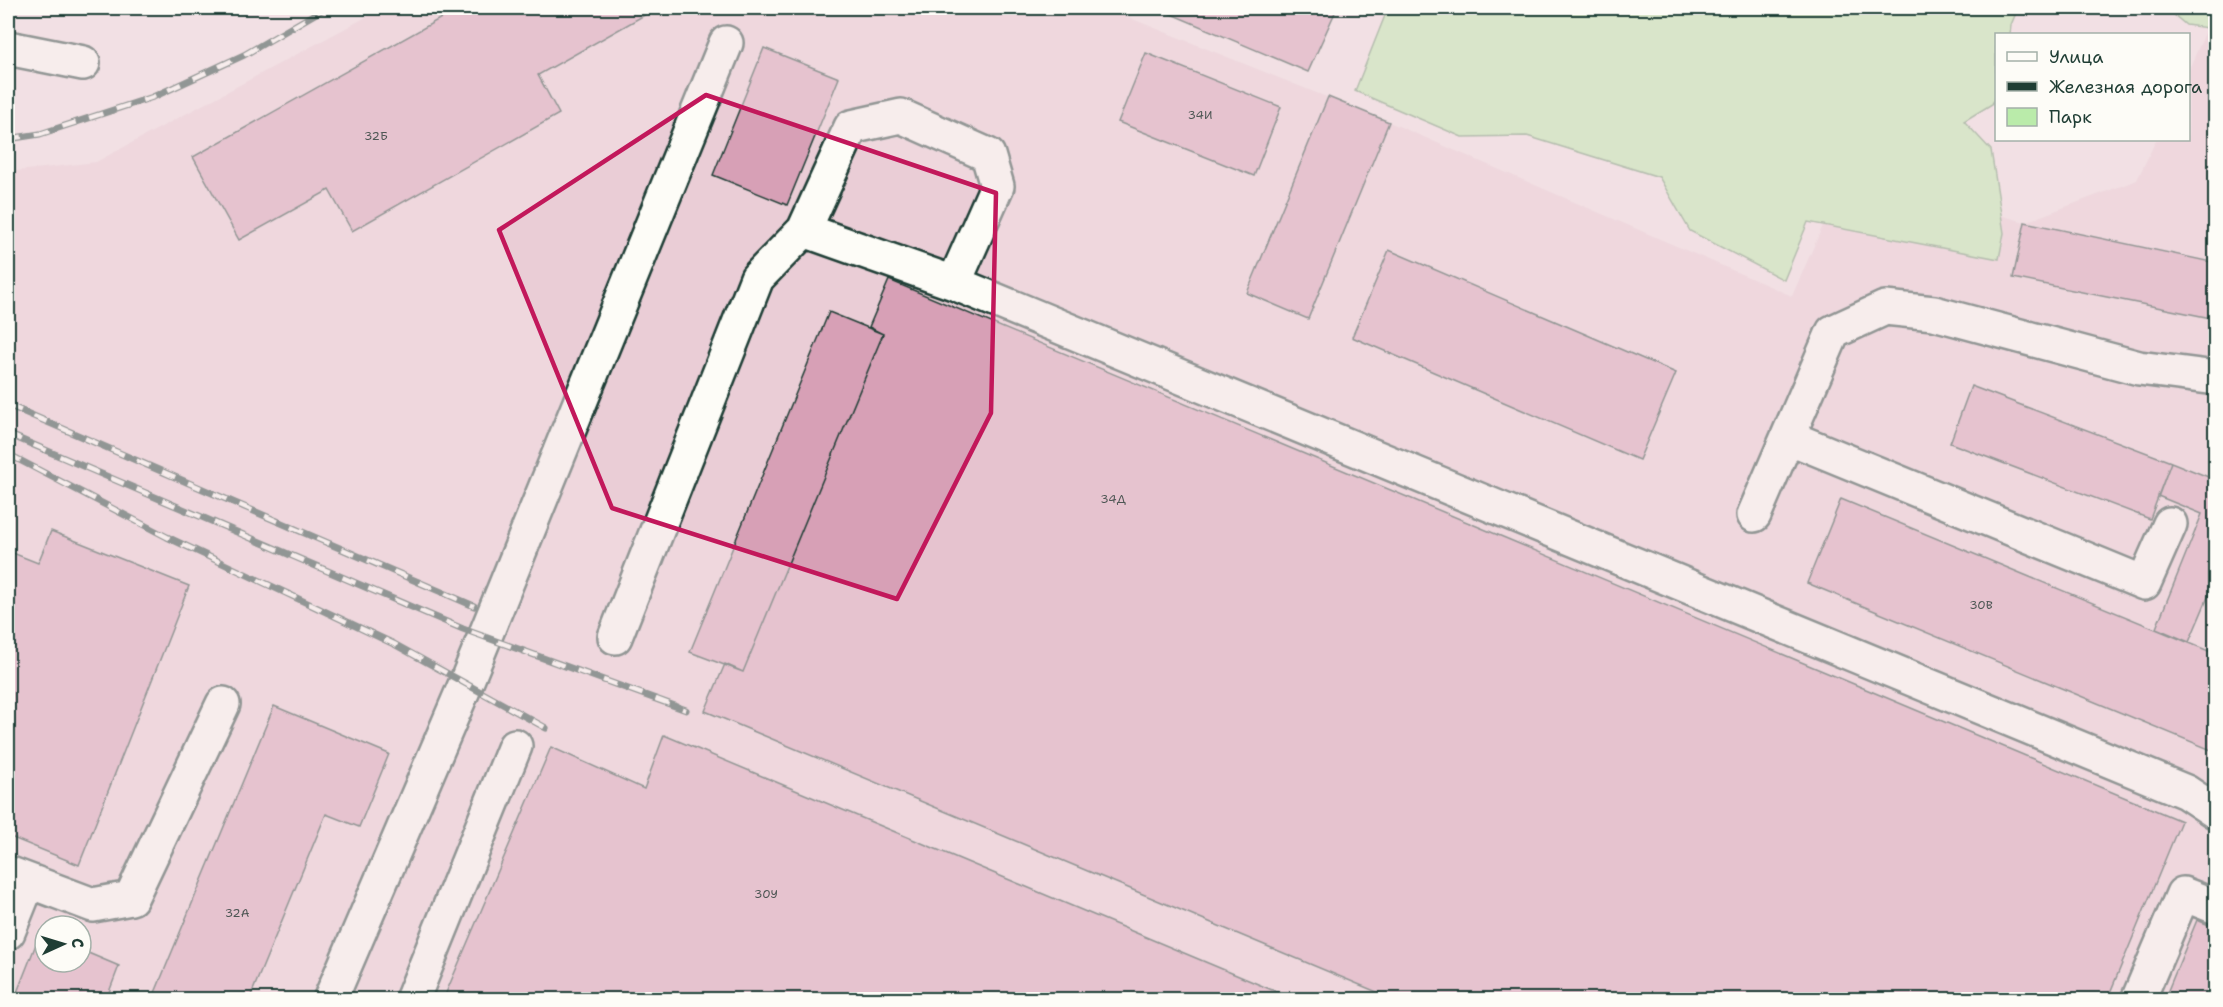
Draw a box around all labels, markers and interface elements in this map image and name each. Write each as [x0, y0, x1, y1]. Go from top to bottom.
legend [1995, 33, 2190, 141]
text: Улица [2049, 45, 2103, 69]
text: Железная дорога [2049, 75, 2202, 99]
text: Парк [2049, 105, 2092, 129]
house number: 34И [1188, 107, 1212, 123]
house number: 32Б [364, 128, 388, 144]
house number: 34Д [1100, 491, 1126, 507]
house number: 30В [1969, 597, 1993, 613]
house number: 30У [754, 886, 778, 902]
house number: 32А [225, 905, 250, 921]
north arrow [33, 914, 93, 974]
text: С [67, 937, 88, 949]

